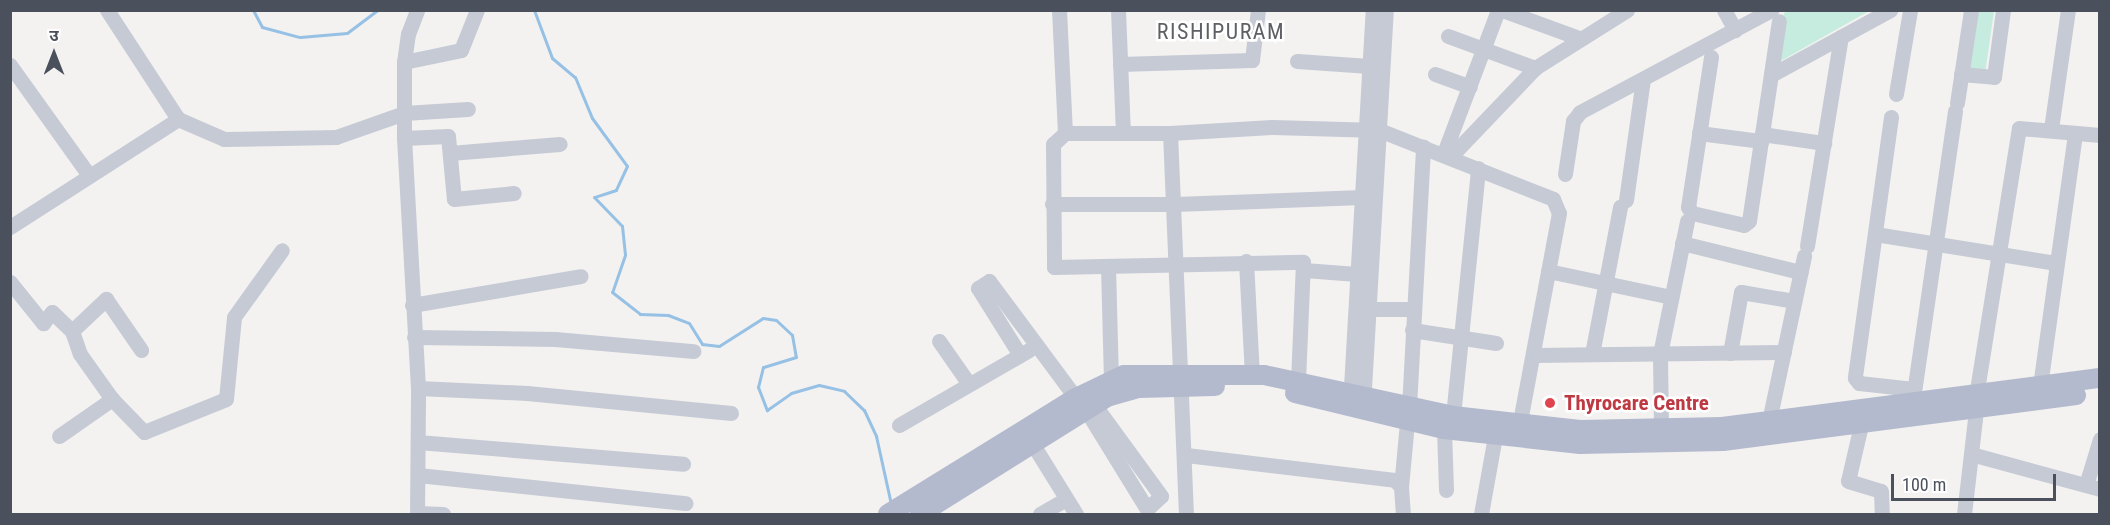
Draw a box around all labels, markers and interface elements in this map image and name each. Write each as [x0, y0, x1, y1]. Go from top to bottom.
district label: RISHIPURAM [1157, 19, 1285, 45]
north arrow [24, 24, 84, 84]
text: उ [49, 26, 59, 45]
place label: Thyrocare Centre [1564, 390, 1709, 416]
marker: Thyrocare Centre [1541, 394, 1559, 412]
scale bar [1894, 462, 2059, 500]
text: 100 m [1902, 474, 1946, 495]

